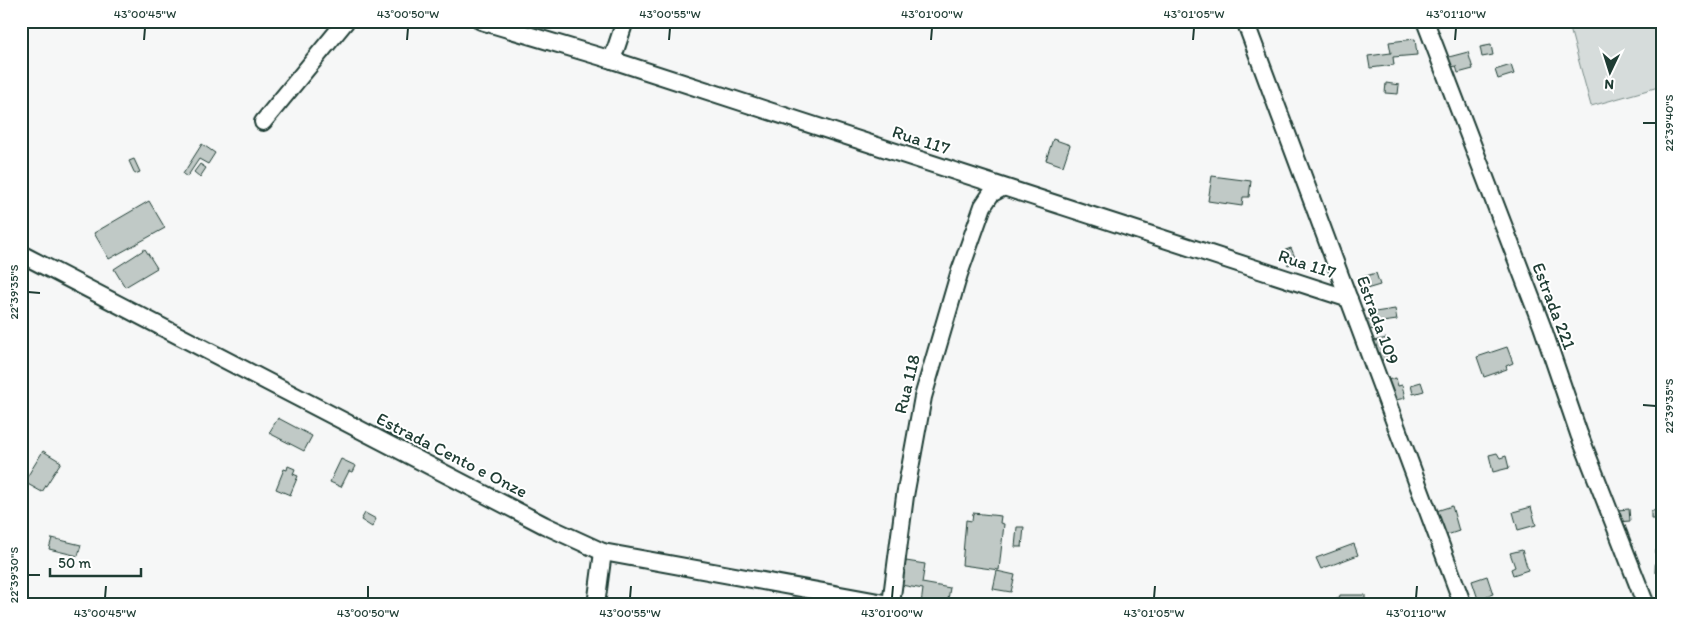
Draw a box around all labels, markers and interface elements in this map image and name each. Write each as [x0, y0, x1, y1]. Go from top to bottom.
text: 43°00'45"W [114, 7, 176, 21]
text: 43°00'50"W [377, 7, 439, 21]
text: 43°00'55"W [639, 7, 701, 21]
text: 43°01'00"W [901, 7, 963, 21]
text: 43°01'05"W [1164, 7, 1224, 21]
text: 43°01'10"W [1426, 7, 1486, 21]
north arrow [1586, 48, 1636, 98]
text: N [1604, 76, 1614, 93]
text: 22°39'40"S [1662, 94, 1676, 151]
street label: Rua 117 [889, 120, 953, 160]
street label: Rua 117 [1275, 244, 1339, 284]
street label: Estrada 221 [1527, 259, 1581, 353]
text: 22°39'35"S [7, 264, 21, 320]
street label: Estrada 109 [1352, 273, 1404, 367]
street label: Rua 118 [889, 352, 925, 416]
text: 22°39'35"S [1662, 378, 1676, 434]
street label: Estrada Cento e Onze [373, 407, 531, 503]
scale bar [50, 546, 141, 578]
text: 22°39'30"S [7, 547, 21, 603]
text: 50 m [58, 554, 91, 572]
text: 43°00'45"W [74, 606, 136, 620]
text: 43°00'50"W [337, 606, 399, 620]
text: 43°00'55"W [599, 606, 661, 620]
text: 43°01'00"W [861, 606, 923, 620]
text: 43°01'05"W [1124, 606, 1184, 620]
text: 43°01'10"W [1386, 606, 1446, 620]

